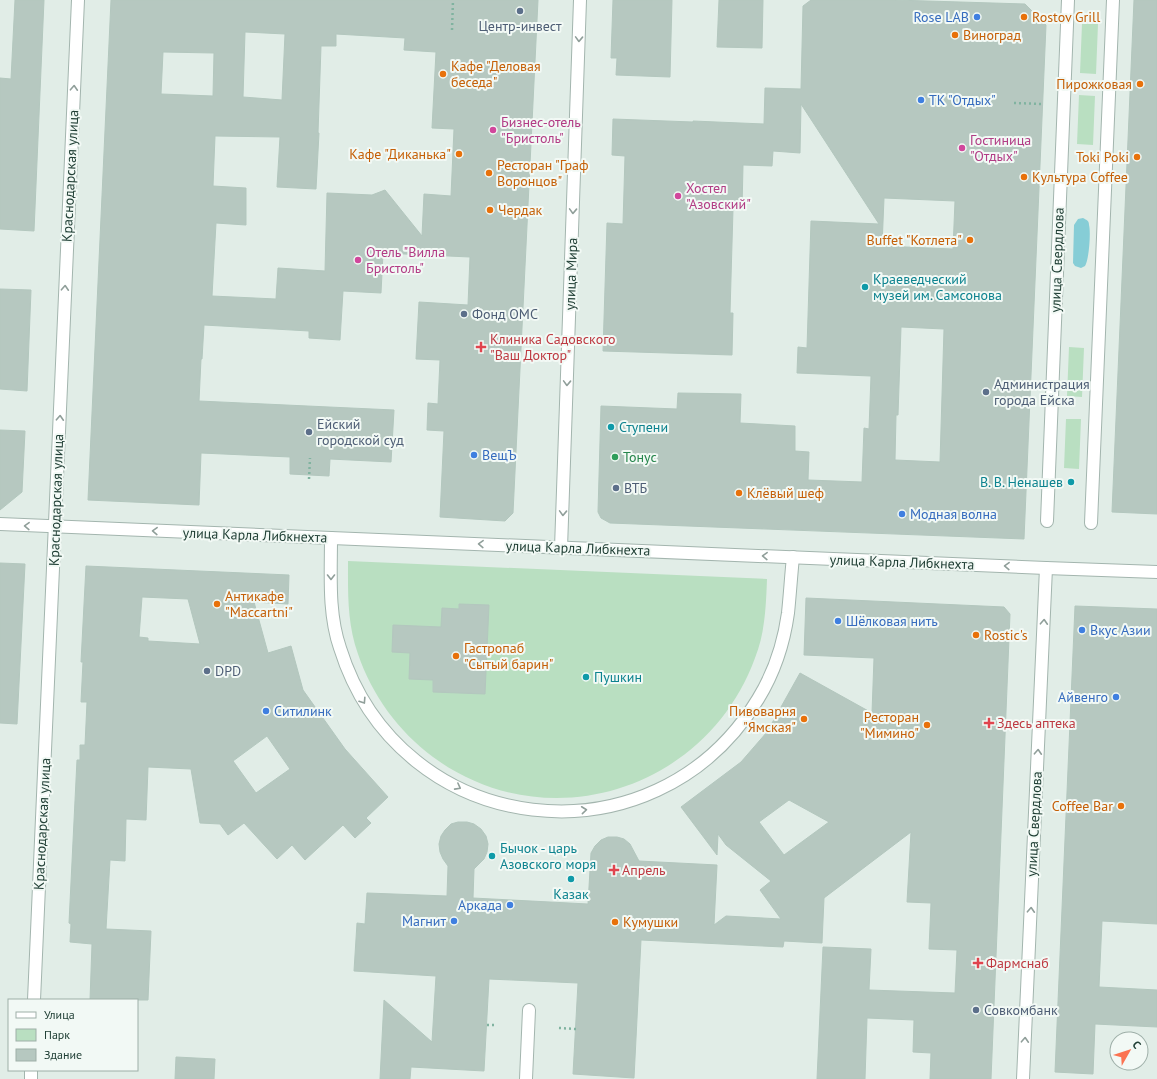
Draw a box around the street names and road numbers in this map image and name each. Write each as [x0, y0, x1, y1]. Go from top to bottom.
street label: Краснодарская улица [58, 109, 82, 243]
street label: улица Свердлова [1046, 207, 1068, 313]
street label: улица Мира [561, 237, 581, 311]
street label: Краснодарская улица [45, 433, 67, 566]
street label: улица Карла Либкнехта [182, 523, 328, 547]
street label: улица Карла Либкнехта [505, 536, 651, 560]
street label: улица Карла Либкнехта [829, 550, 975, 574]
street label: Краснодарская улица [30, 757, 54, 891]
street label: улица Свердлова [1022, 771, 1046, 877]

